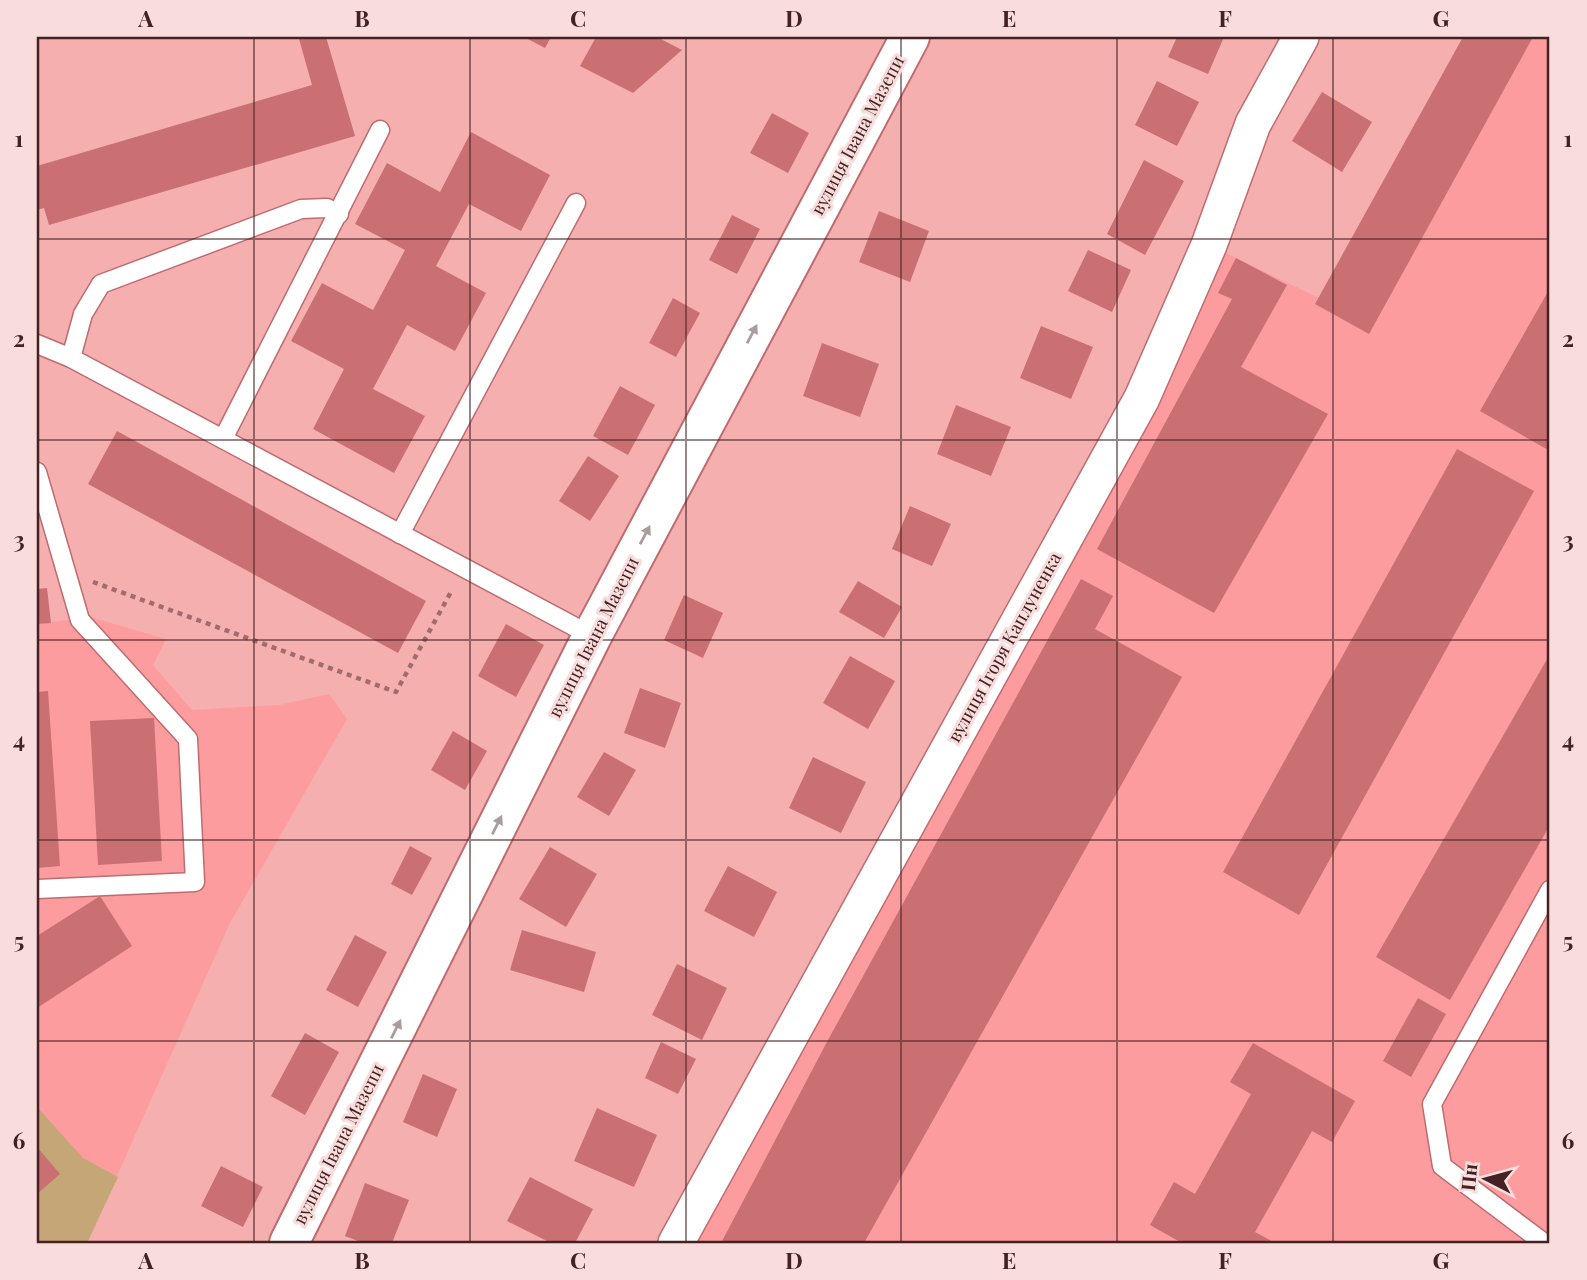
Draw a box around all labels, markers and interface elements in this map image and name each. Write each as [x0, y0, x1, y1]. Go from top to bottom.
text: A [137, 2, 154, 33]
text: B [354, 2, 370, 33]
text: C [570, 2, 586, 33]
text: D [785, 2, 803, 33]
text: E [1002, 2, 1016, 33]
text: F [1218, 2, 1232, 33]
text: G [1433, 2, 1450, 33]
street label: вулиця Івана Мазепи [805, 51, 909, 219]
text: 1 [15, 122, 24, 153]
text: 1 [1564, 122, 1573, 153]
text: 2 [13, 322, 25, 353]
text: 2 [1562, 322, 1574, 353]
one-way arrow [746, 324, 758, 344]
text: 3 [13, 523, 25, 554]
text: 3 [1562, 523, 1574, 554]
one-way arrow [639, 525, 651, 545]
street label: вулиця Ігоря Каплуненка [942, 548, 1066, 746]
street label: вулиця Івана Мазепи [542, 553, 644, 721]
text: 4 [13, 723, 25, 754]
text: 4 [1562, 723, 1574, 754]
one-way arrow [492, 815, 503, 835]
text: 5 [14, 924, 24, 955]
text: 5 [1563, 924, 1573, 955]
one-way arrow [390, 1019, 401, 1039]
street label: вулиця Івана Мазепи [287, 1060, 389, 1228]
text: 6 [13, 1124, 26, 1155]
text: 6 [1562, 1124, 1575, 1155]
north arrow [1450, 1144, 1520, 1214]
text: Пн [1454, 1162, 1482, 1192]
text: A [137, 1244, 154, 1275]
text: B [354, 1244, 370, 1275]
text: C [570, 1244, 586, 1275]
text: D [785, 1244, 803, 1275]
text: E [1002, 1244, 1016, 1275]
text: F [1218, 1244, 1232, 1275]
text: G [1433, 1244, 1450, 1275]

